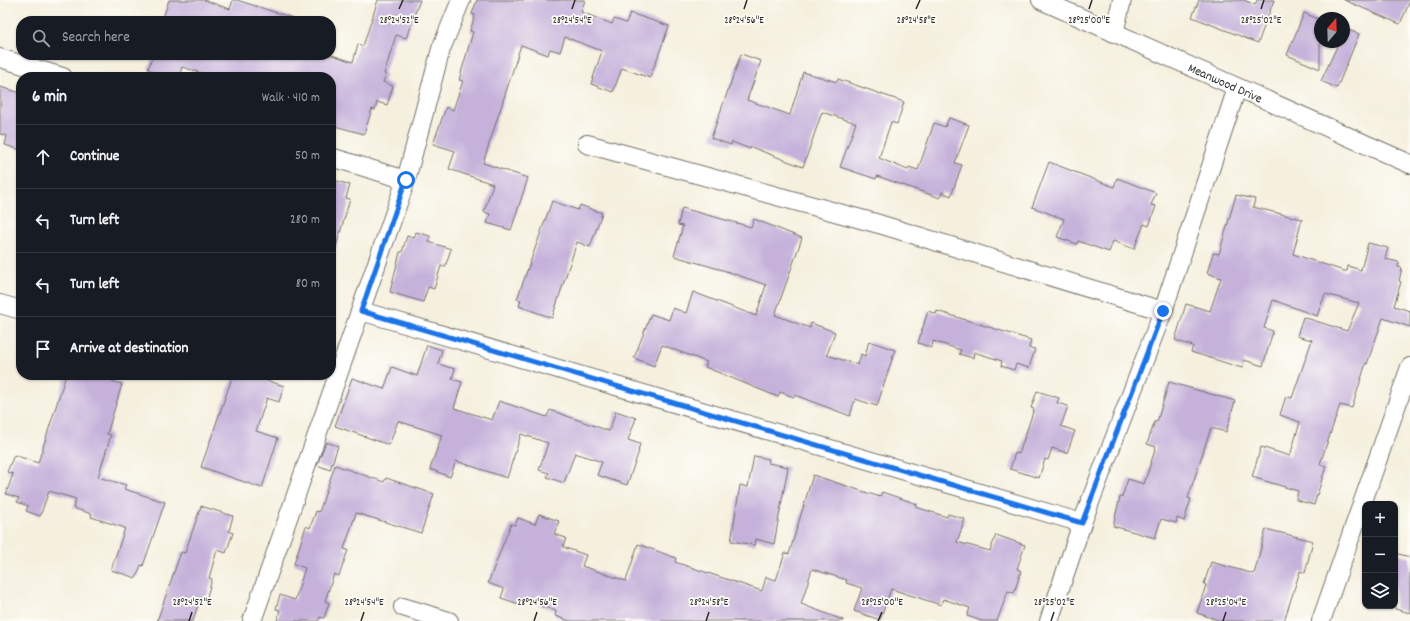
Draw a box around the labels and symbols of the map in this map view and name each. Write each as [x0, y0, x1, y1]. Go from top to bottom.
north arrow [1314, 12, 1350, 48]
text: 28°24'52"E [379, 14, 419, 28]
text: 28°24'54"E [553, 14, 592, 28]
text: 28°24'56"E [724, 14, 764, 28]
text: 28°24'58"E [897, 14, 936, 28]
text: 28°25'00"E [1068, 14, 1110, 28]
text: 28°25'02"E [1241, 14, 1282, 28]
street label: Meanwood Drive [1184, 59, 1265, 109]
route start [397, 171, 415, 189]
route end [1154, 302, 1172, 320]
text: 28°24'52"E [172, 596, 212, 610]
text: 28°24'54"E [345, 596, 384, 610]
text: 28°24'56"E [517, 596, 557, 610]
text: 28°24'58"E [690, 596, 729, 610]
text: 28°25'00"E [861, 596, 903, 610]
text: 28°25'02"E [1034, 596, 1075, 610]
text: 28°25'04"E [1206, 596, 1247, 610]

